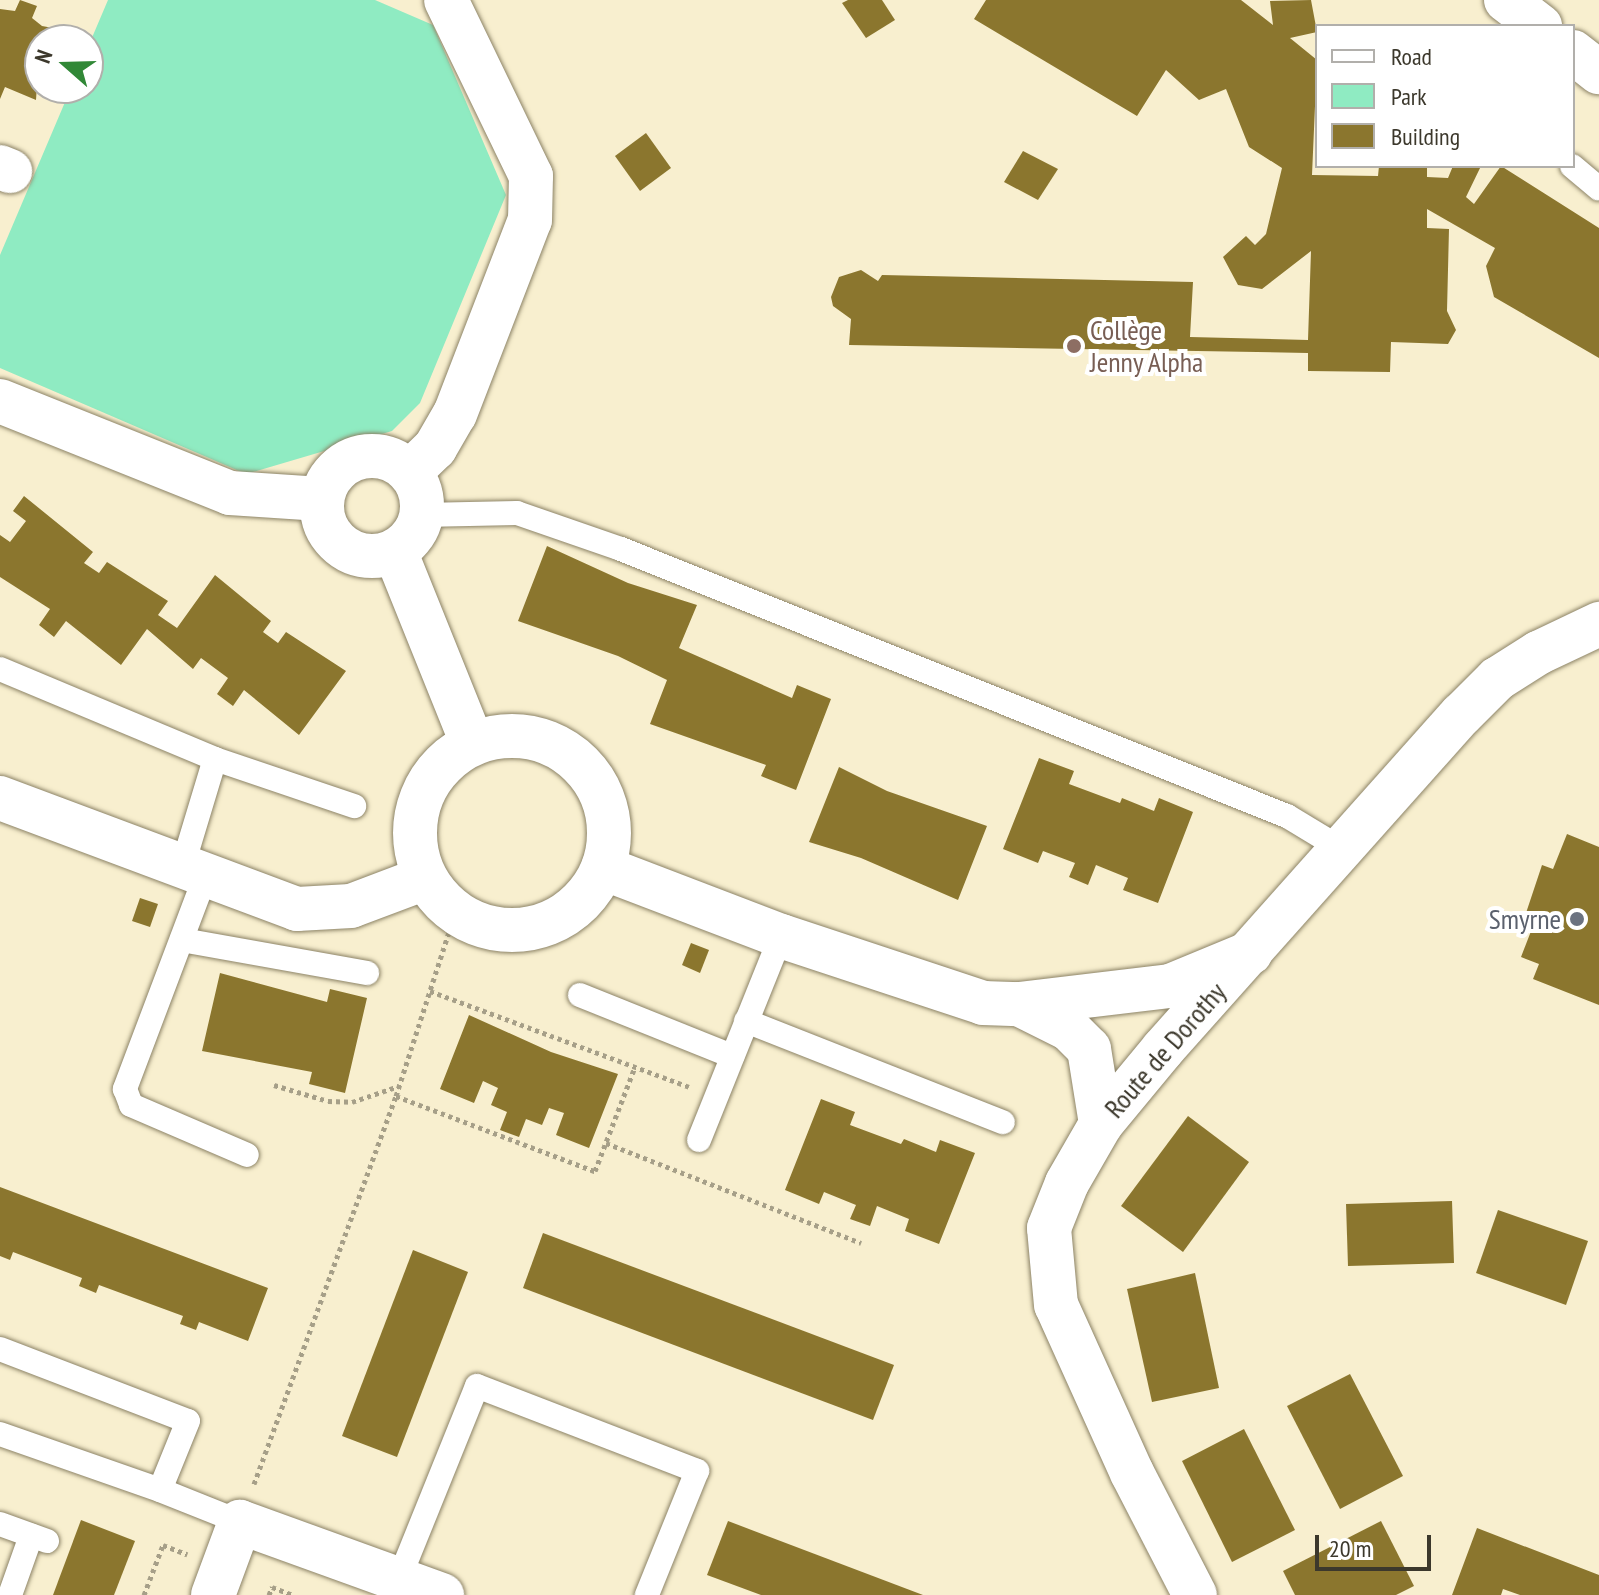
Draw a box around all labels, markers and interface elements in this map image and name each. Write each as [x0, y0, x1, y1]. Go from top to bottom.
north arrow [24, 24, 104, 104]
legend [1315, 24, 1575, 168]
text: Road [1391, 41, 1432, 72]
text: N [28, 46, 59, 67]
text: Park [1391, 81, 1427, 112]
text: Building [1391, 121, 1460, 152]
place label: Collège Jenny Alpha [1090, 313, 1205, 379]
marker: Collège Jenny Alpha [1065, 337, 1083, 355]
place label: Smyrne [1489, 902, 1561, 936]
marker: Smyrne [1568, 910, 1586, 928]
street label: Route de Dorothy [1097, 975, 1233, 1125]
scale bar [1319, 1519, 1435, 1569]
text: 20 m [1329, 1533, 1371, 1564]

